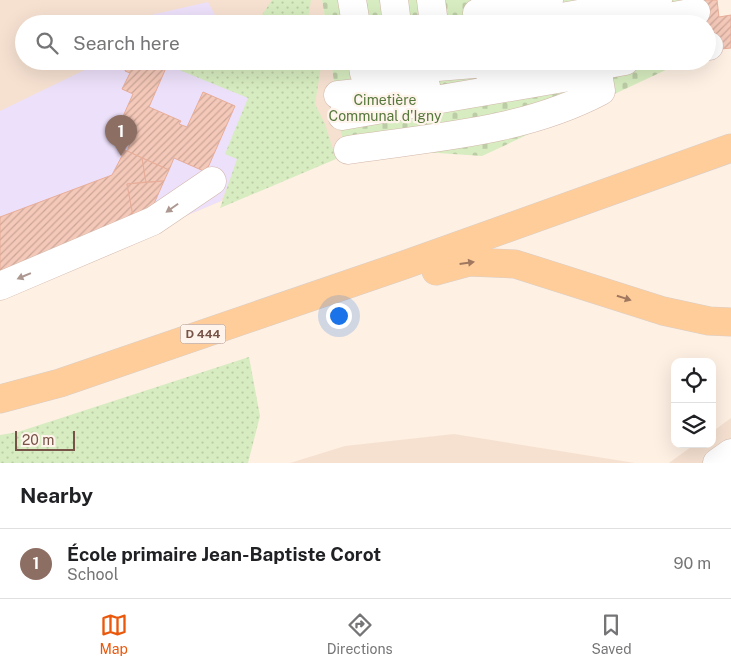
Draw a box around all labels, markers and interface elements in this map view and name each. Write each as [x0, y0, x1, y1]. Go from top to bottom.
search box [15, 15, 716, 70]
icon: search [33, 29, 61, 57]
text: Search here [73, 32, 180, 54]
park label: Cimetière Communal d'Igny [329, 92, 442, 124]
pin: 1 [105, 115, 137, 156]
one-way arrow [165, 203, 178, 213]
one-way arrow [460, 259, 476, 267]
one-way arrow [17, 273, 31, 281]
one-way arrow [617, 295, 632, 302]
your location [326, 303, 352, 329]
road number: D 444 [180, 324, 226, 344]
map controls [671, 358, 716, 448]
button: locate [671, 358, 716, 403]
button: layers [671, 403, 716, 448]
scale bar [15, 428, 75, 451]
text: 20 m [22, 432, 54, 448]
text: Nearby [20, 483, 93, 508]
text: École primaire Jean-Baptiste Corot [67, 543, 381, 565]
text: 1 [33, 554, 39, 573]
text: 90 m [674, 554, 711, 573]
text: School [67, 565, 118, 584]
tab: Map [99, 611, 128, 657]
tab: Directions [327, 611, 393, 657]
tab: Saved [591, 611, 632, 657]

